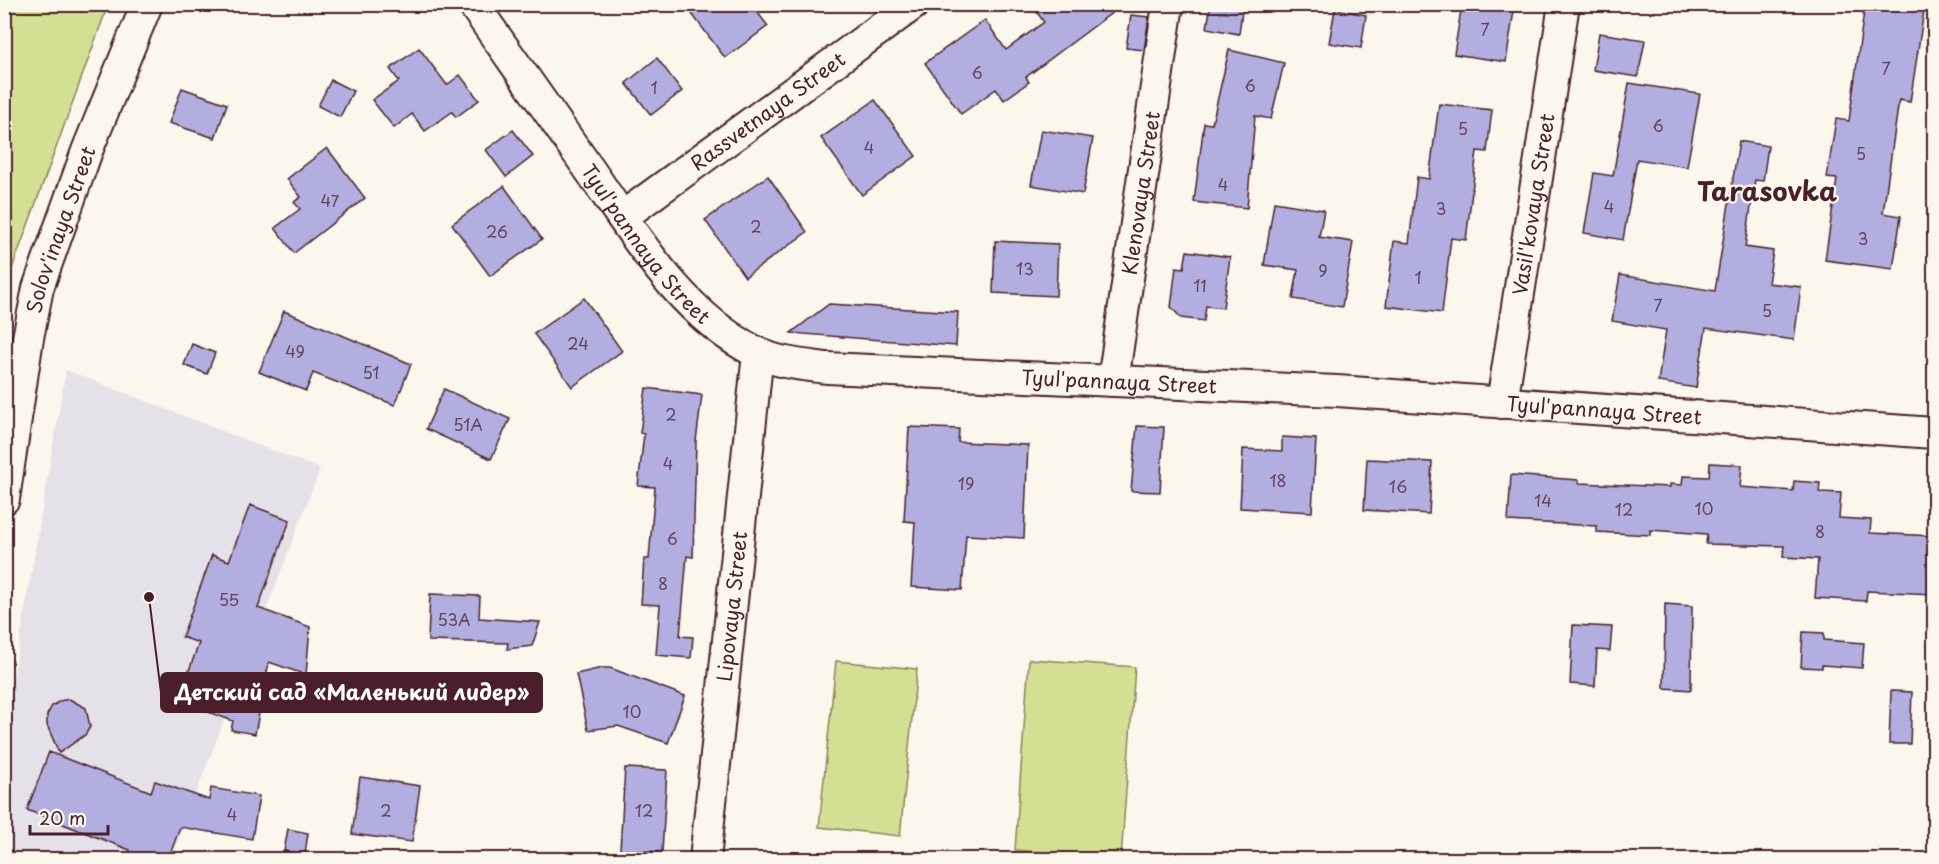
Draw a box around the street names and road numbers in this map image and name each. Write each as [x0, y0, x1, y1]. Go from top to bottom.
street label: Rassvetnaya Street [684, 44, 851, 178]
street label: Klenovaya Street [1114, 109, 1167, 277]
street label: Vasil'kovaya Street [1504, 111, 1562, 297]
street label: Solov'inaya Street [18, 141, 103, 316]
street label: Tyul'pannaya Street [575, 158, 717, 331]
street label: Tyul'pannaya Street [1021, 362, 1217, 401]
street label: Tyul'pannaya Street [1506, 388, 1703, 432]
street label: Lipovaya Street [709, 530, 754, 683]

